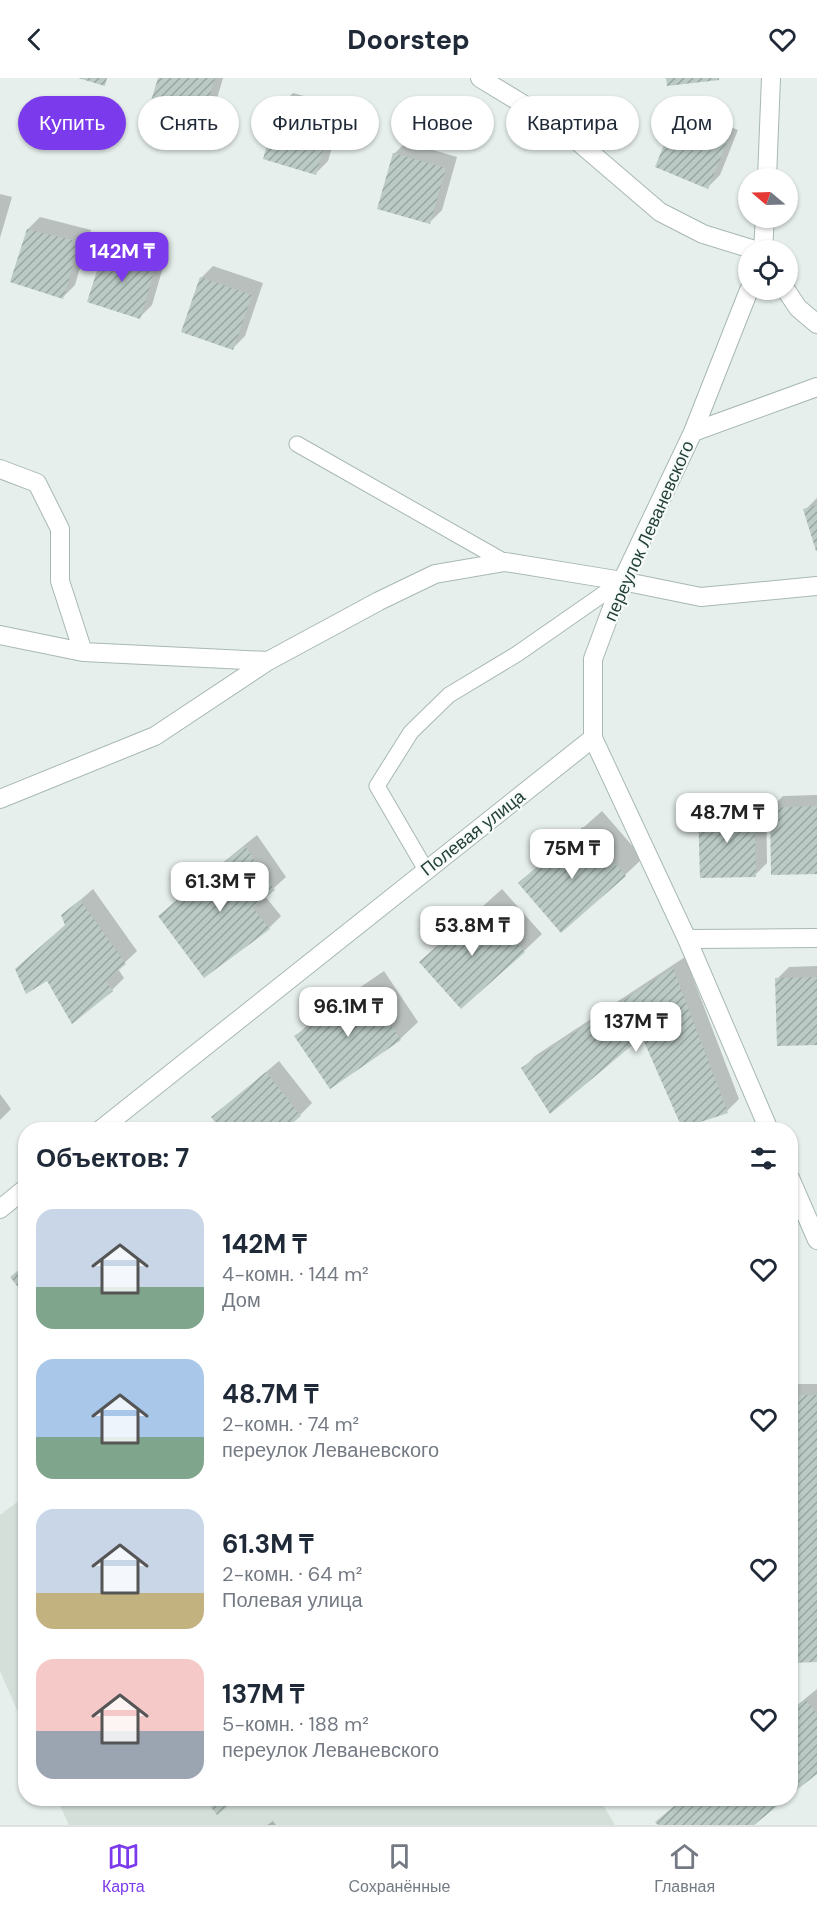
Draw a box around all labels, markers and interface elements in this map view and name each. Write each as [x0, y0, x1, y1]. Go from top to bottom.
text: Doorstep [347, 22, 470, 57]
icon: back [18, 23, 51, 56]
icon: heart [766, 23, 799, 56]
chip: Купить [18, 96, 126, 150]
chip: Снять [138, 96, 239, 150]
chip: Фильтры [251, 96, 379, 150]
chip: Новое [391, 96, 494, 150]
chip: Квартира [506, 96, 639, 150]
chip: Дом [651, 96, 733, 150]
north arrow [738, 168, 798, 228]
map controls [738, 168, 798, 300]
pin: 142M ₸ [73, 232, 171, 283]
text: 142M ₸ [89, 238, 155, 264]
button: locate [738, 240, 798, 300]
street label: переулок Леваневского [598, 437, 700, 625]
street label: Полевая улица [416, 784, 531, 881]
pin: 48.7M ₸ [672, 793, 782, 844]
text: 48.7M ₸ [690, 799, 764, 825]
pin: 75M ₸ [530, 829, 614, 880]
text: 75M ₸ [544, 835, 600, 861]
pin: 61.3M ₸ [165, 862, 275, 913]
text: 61.3M ₸ [185, 868, 255, 894]
pin: 53.8M ₸ [417, 906, 527, 957]
text: 53.8M ₸ [434, 912, 510, 938]
pin: 96.1M ₸ [293, 987, 403, 1038]
text: 96.1M ₸ [313, 993, 383, 1019]
pin: 137M ₸ [587, 1002, 685, 1053]
text: 137M ₸ [604, 1008, 668, 1034]
text: Объектов: 7 [36, 1141, 189, 1175]
icon: filters [747, 1142, 780, 1175]
text: 142M ₸ [222, 1227, 307, 1261]
icon: home [84, 1233, 156, 1305]
icon: heart [747, 1253, 780, 1286]
text: 4-комн. · 144 m² [222, 1261, 369, 1287]
text: Дом [222, 1287, 261, 1313]
text: 48.7M ₸ [222, 1377, 318, 1411]
icon: home [84, 1383, 156, 1455]
icon: heart [747, 1403, 780, 1436]
text: 2-комн. · 74 m² [222, 1411, 359, 1437]
text: переулок Леваневского [222, 1437, 439, 1463]
text: 61.3M ₸ [222, 1527, 314, 1561]
icon: home [84, 1533, 156, 1605]
icon: heart [747, 1553, 780, 1586]
text: 2-комн. · 64 m² [222, 1561, 362, 1587]
text: Полевая улица [222, 1587, 363, 1613]
text: 137M ₸ [222, 1677, 304, 1711]
icon: home [84, 1683, 156, 1755]
icon: heart [747, 1703, 780, 1736]
text: 5-комн. · 188 m² [222, 1711, 369, 1737]
text: переулок Леваневского [222, 1737, 439, 1763]
tab: Карта [102, 1840, 145, 1897]
tab: Сохранённые [349, 1840, 450, 1897]
tab: Главная [654, 1840, 715, 1897]

